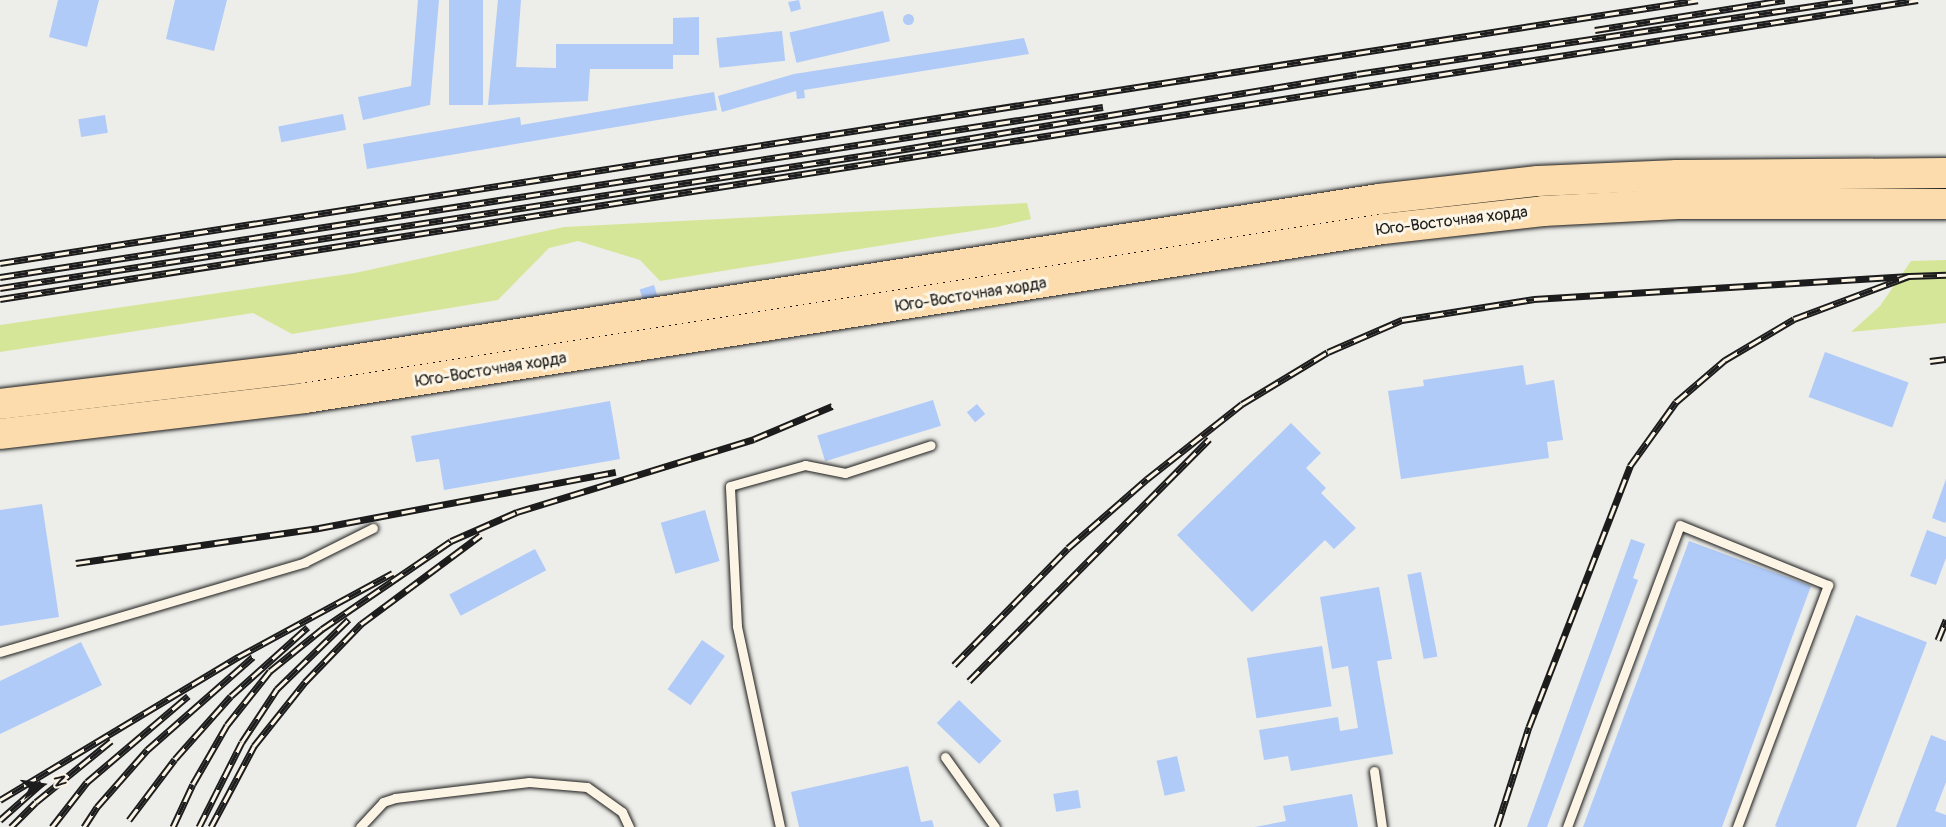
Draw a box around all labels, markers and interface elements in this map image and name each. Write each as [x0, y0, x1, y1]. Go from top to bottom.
street label: Юго-Восточная хорда [1375, 202, 1529, 240]
street label: Юго-Восточная хорда [894, 274, 1048, 316]
street label: Юго-Восточная хорда [414, 349, 568, 391]
north arrow [12, 755, 72, 815]
text: N [49, 773, 70, 788]

